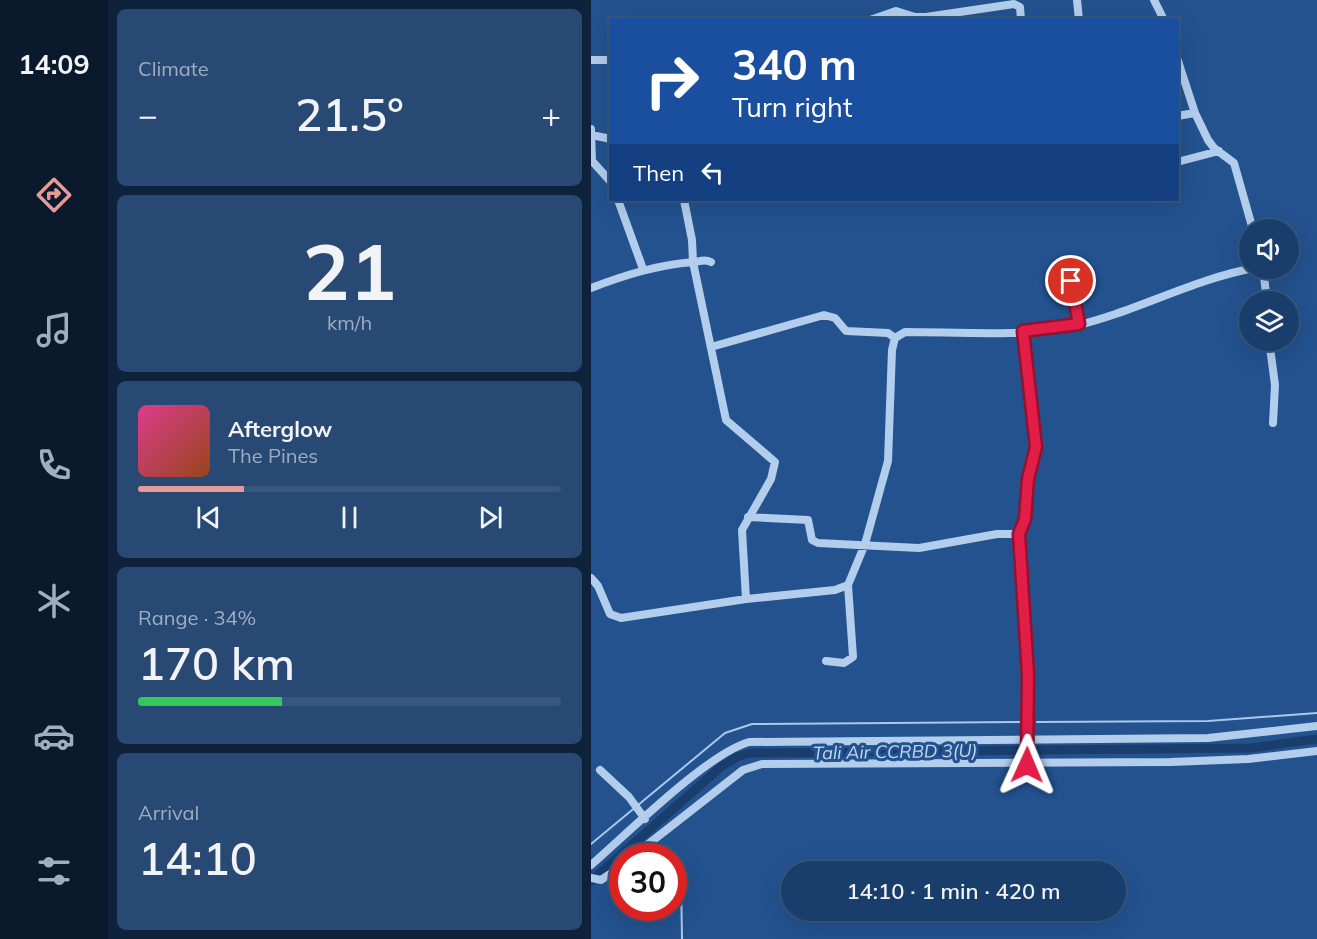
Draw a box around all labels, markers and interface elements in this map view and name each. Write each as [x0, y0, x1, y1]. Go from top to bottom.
text: 340 m [732, 38, 857, 91]
icon: right [633, 42, 711, 120]
text: 14:09 [18, 47, 90, 81]
text: Climate [138, 56, 209, 81]
text: 21.5° [295, 86, 404, 142]
text: Turn right [732, 90, 852, 124]
text: − [138, 94, 158, 135]
text: + [541, 94, 561, 135]
icon: left [696, 156, 729, 189]
text: Then [633, 159, 684, 187]
icon: directions [33, 174, 75, 216]
map controls [1239, 219, 1299, 351]
button: sound [1239, 219, 1299, 279]
text: 21 [303, 222, 396, 320]
pin [1045, 255, 1096, 306]
icon: arrive [1054, 264, 1087, 297]
button: layers [1239, 291, 1299, 351]
icon: music [33, 309, 75, 351]
text: km/h [327, 310, 372, 335]
text: Afterglow [228, 415, 332, 443]
text: The Pines [228, 443, 318, 468]
icon: phone [33, 444, 75, 486]
icon: previous [192, 501, 225, 534]
icon: pause [333, 501, 366, 534]
icon: next [474, 501, 507, 534]
icon: climate [33, 580, 75, 622]
text: Range · 34% [138, 605, 256, 630]
text: 170 km [138, 635, 295, 691]
icon: car [33, 715, 75, 757]
position arrow [995, 733, 1059, 797]
water label: Tali Air CCRBD 3(U) [812, 739, 978, 764]
text: Arrival [138, 800, 199, 825]
text: 14:10 [138, 830, 257, 886]
speed limit sign: 30 [609, 843, 687, 921]
icon: filters [33, 850, 75, 892]
text: 14:10 · 1 min · 420 m [846, 877, 1061, 905]

